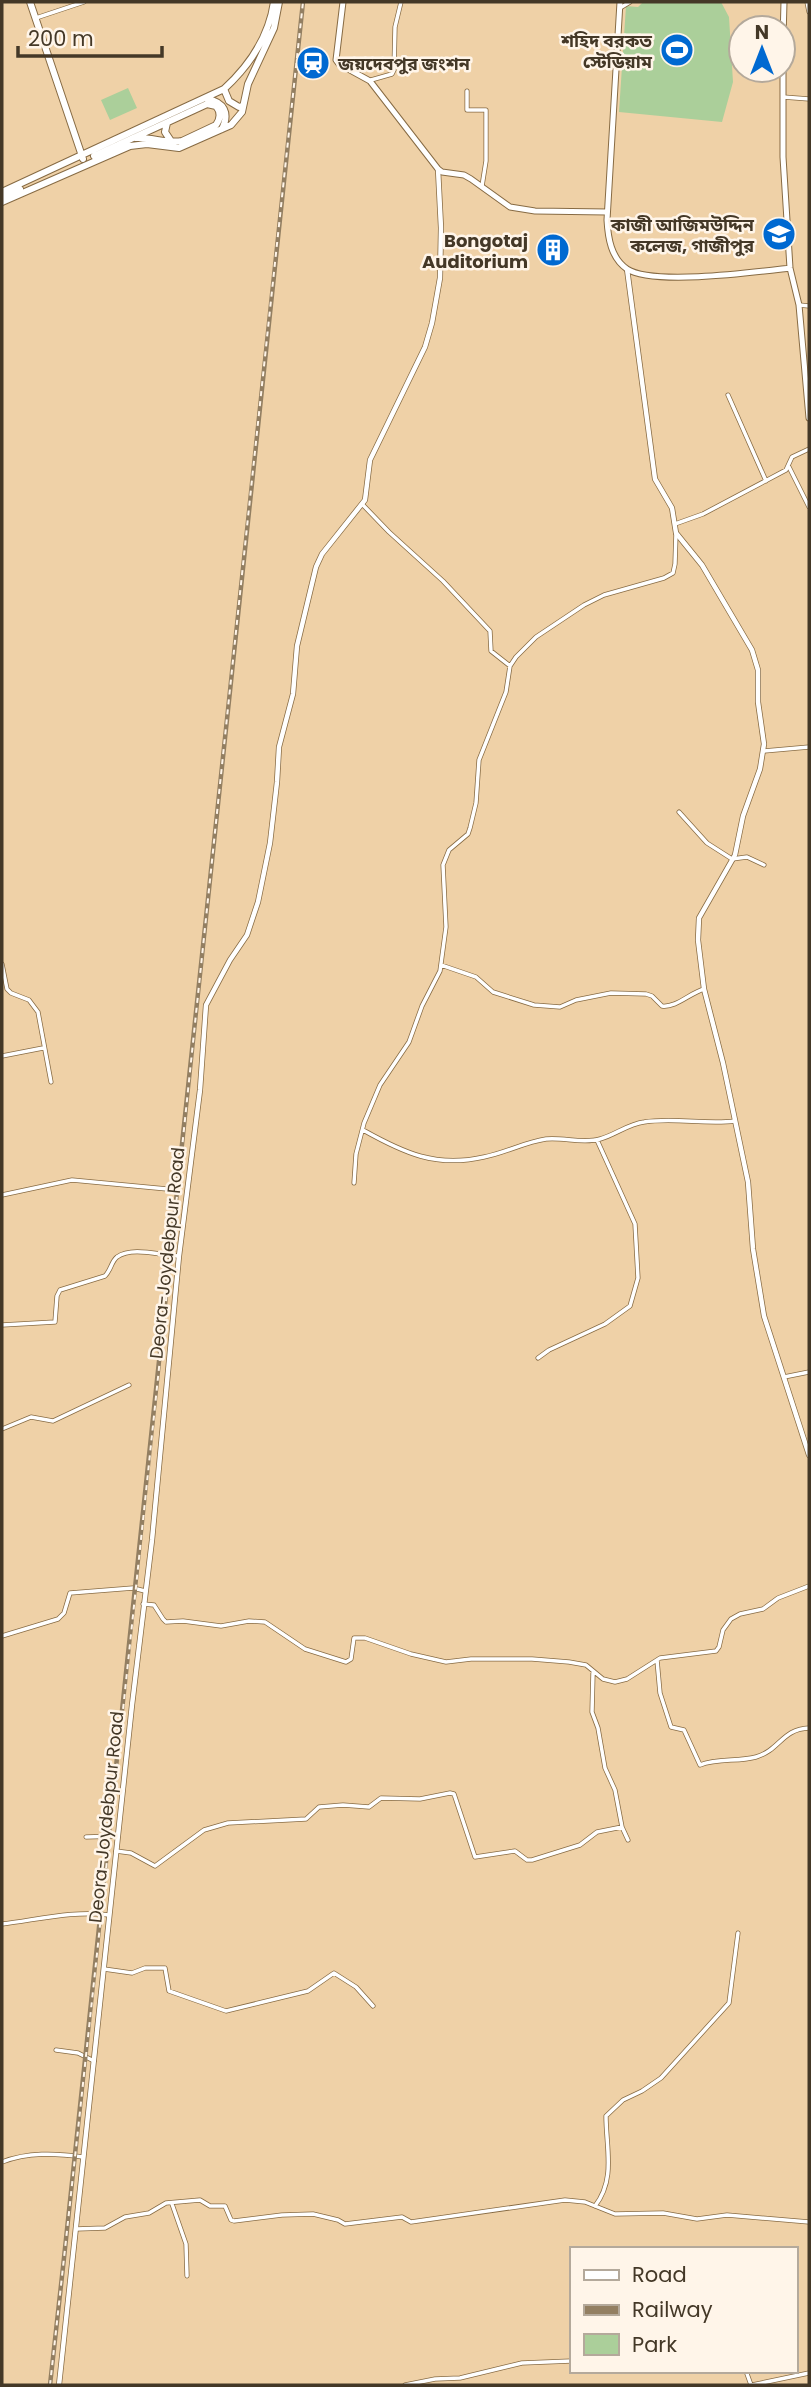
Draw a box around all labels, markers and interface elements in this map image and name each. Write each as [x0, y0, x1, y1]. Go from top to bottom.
scale bar [18, 14, 161, 58]
north arrow [727, 14, 797, 84]
text: N [755, 19, 769, 46]
text: 200 m [28, 24, 94, 53]
place label: শহিদ বরকত স্টেডিয়াম [560, 28, 653, 74]
sports icon: শহিদ বরকত স্টেডিয়াম [658, 31, 696, 69]
station icon: জয়দেবপুর জংশন [294, 44, 332, 82]
place label: জয়দেবপুর জংশন [337, 51, 471, 76]
place label: কাজী আজিমউদ্দিন কলেজ, গাজীপুর [610, 212, 755, 258]
school or university icon: কাজী আজিমউদ্দিন কলেজ, গাজীপুর [760, 215, 798, 253]
place label: Bongotaj Auditorium [422, 228, 528, 274]
building icon: Bongotaj Auditorium [534, 231, 572, 269]
street label: Deora-Joydebpur Road [143, 1146, 191, 1360]
street label: Deora-Joydebpur Road [82, 1710, 130, 1924]
legend [570, 2247, 797, 2373]
text: Road [632, 2260, 687, 2289]
text: Railway [632, 2295, 713, 2324]
text: Park [632, 2330, 677, 2359]

